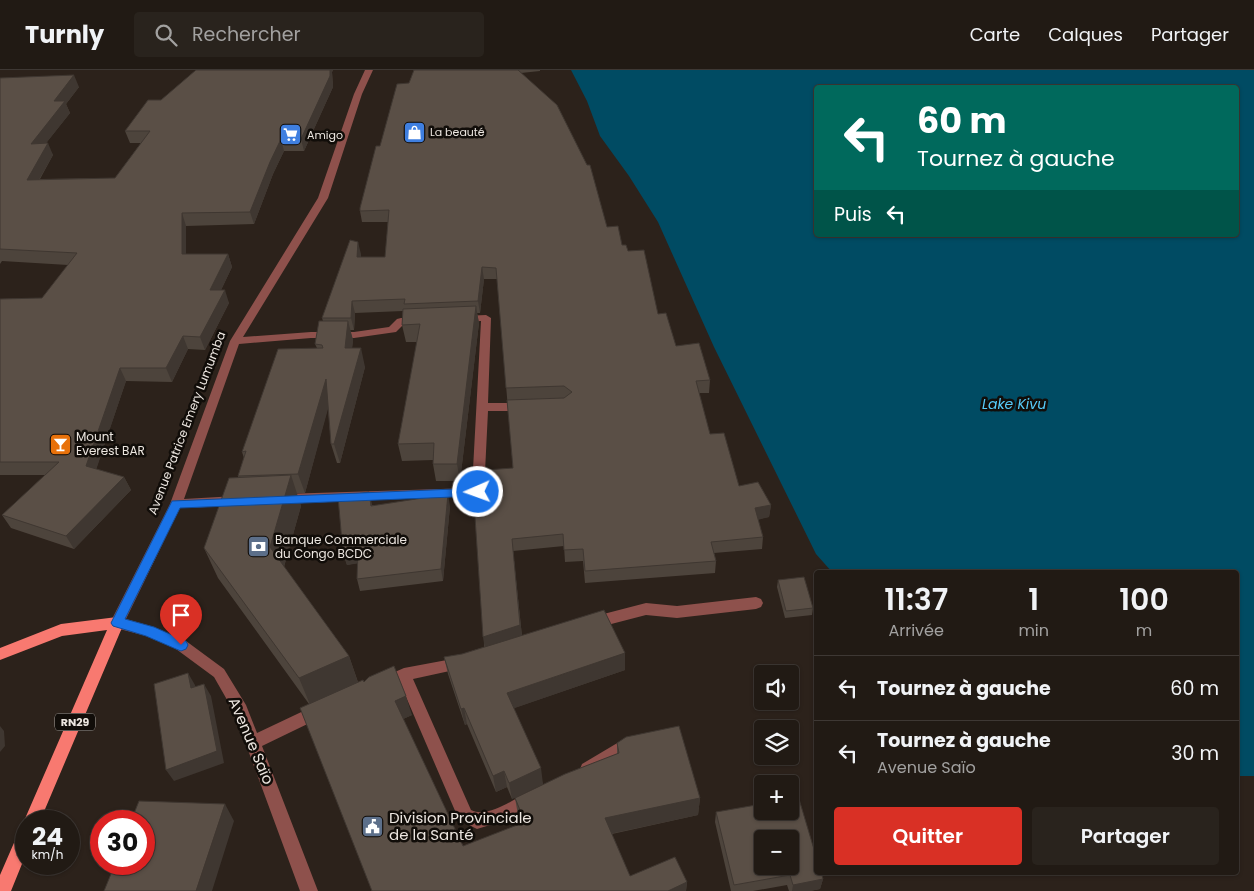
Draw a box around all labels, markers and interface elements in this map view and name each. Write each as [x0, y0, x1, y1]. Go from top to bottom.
search box [134, 12, 484, 57]
text: Turnly [25, 18, 104, 51]
icon: search [152, 21, 180, 49]
text: Rechercher [192, 21, 301, 48]
text: Carte [970, 22, 1020, 47]
text: Calques [1048, 22, 1123, 47]
text: Partager [1151, 22, 1229, 47]
text: 60 m [917, 96, 1007, 145]
icon: left [834, 105, 899, 170]
shop icon: La beauté [402, 120, 426, 144]
supermarket icon: Amigo [279, 123, 303, 147]
place label: La beauté [430, 124, 485, 140]
place label: Amigo [307, 127, 343, 143]
text: Tournez à gauche [917, 143, 1115, 174]
icon: left [882, 200, 910, 228]
text: Puis [834, 201, 872, 228]
street label: Avenue Patrice Emery Lumumba [144, 329, 229, 517]
water label: Lake Kivu [982, 394, 1046, 414]
place label: Mount Everest BAR [76, 428, 145, 459]
bar icon: Mount Everest BAR [48, 432, 72, 456]
position arrow [451, 465, 503, 517]
place label: Banque Commerciale du Congo BCDC [275, 531, 407, 562]
bank icon: Banque Commerciale du Congo BCDC [247, 535, 271, 559]
text: 11:37 [884, 578, 948, 621]
text: 1 [1028, 578, 1039, 621]
text: 100 [1119, 578, 1169, 621]
pin [160, 594, 202, 645]
icon: arrive [167, 601, 195, 629]
text: Arrivée [888, 619, 944, 642]
text: min [1018, 619, 1049, 642]
text: m [1136, 619, 1152, 642]
map controls [754, 665, 799, 875]
button: sound [754, 665, 799, 710]
icon: left [834, 674, 862, 702]
text: Tournez à gauche [877, 675, 1051, 702]
text: 60 m [1170, 675, 1219, 702]
street label: Avenue Saïo [224, 694, 279, 788]
road number: RN29 [55, 714, 95, 730]
button: layers [754, 720, 799, 765]
text: Tournez à gauche [877, 727, 1051, 754]
icon: left [834, 739, 862, 767]
text: 30 m [1171, 740, 1219, 767]
text: Avenue Saïo [877, 756, 976, 779]
button: + [754, 775, 799, 820]
place label: Division Provinciale de la Santé [389, 807, 532, 845]
button: Quitter [834, 807, 1022, 865]
button: Partager [1032, 807, 1219, 865]
speed limit sign: 30 [90, 810, 155, 875]
public building icon: Division Provinciale de la Santé [361, 815, 385, 839]
text: 24 [32, 819, 63, 854]
button: − [754, 830, 799, 875]
text: km/h [32, 846, 63, 863]

